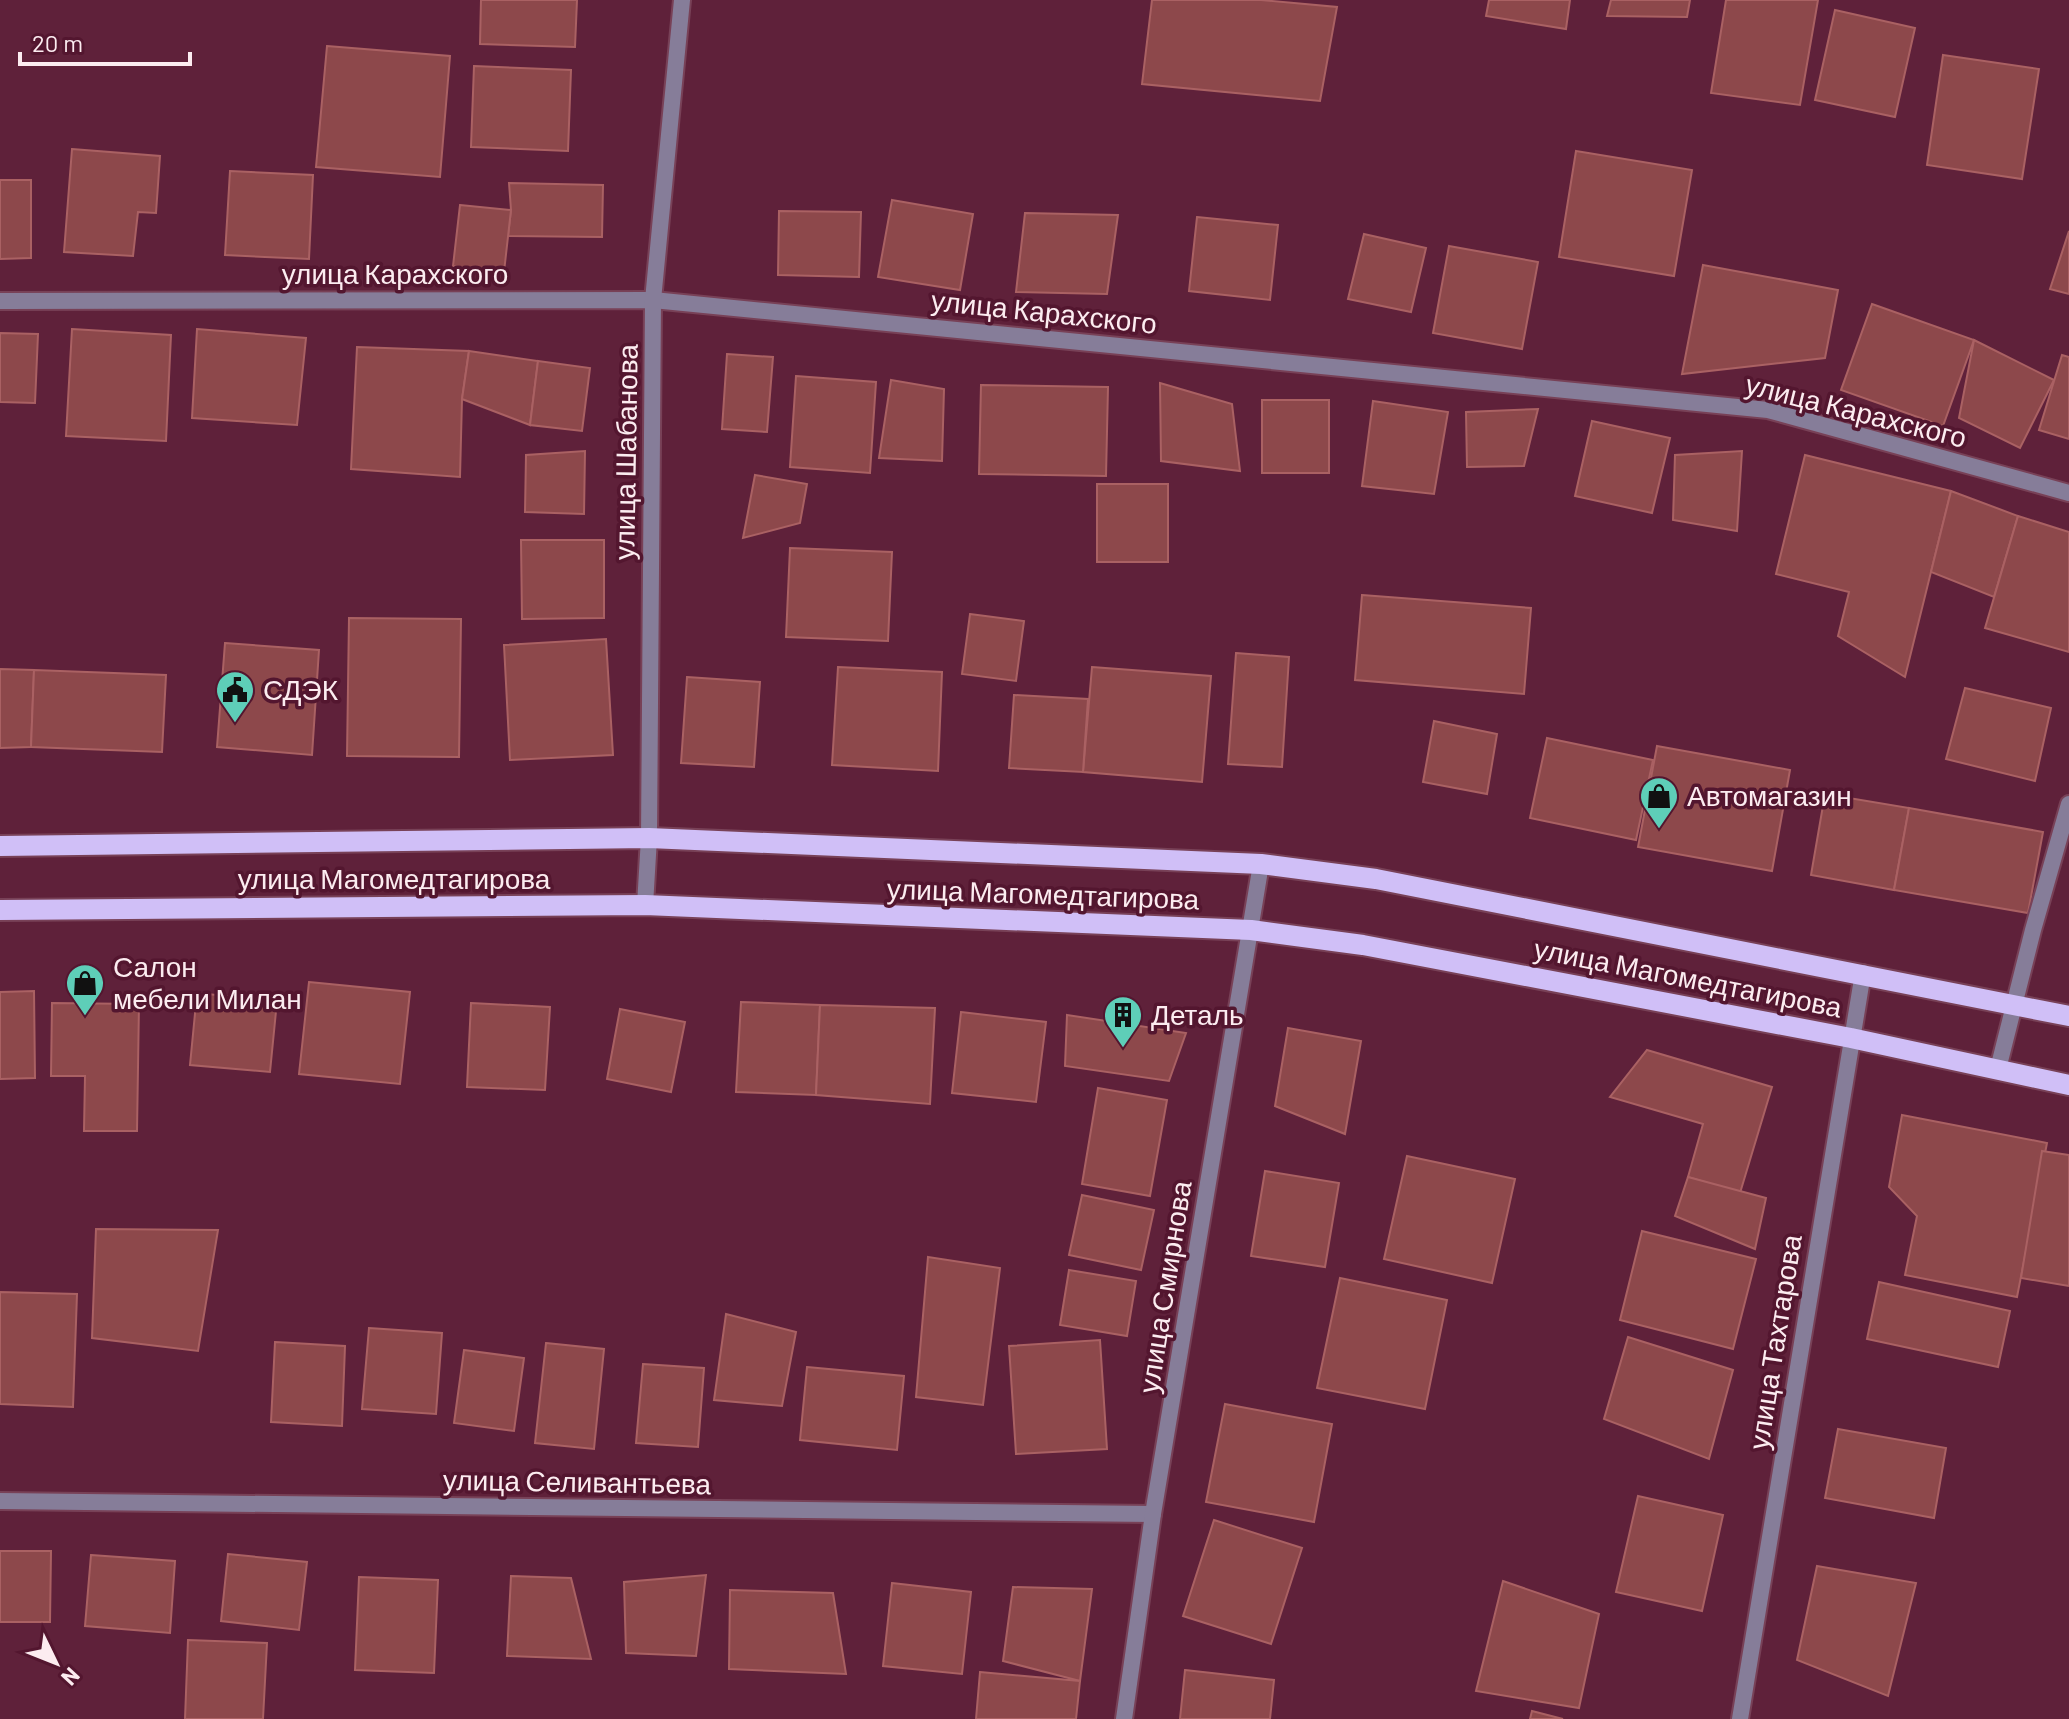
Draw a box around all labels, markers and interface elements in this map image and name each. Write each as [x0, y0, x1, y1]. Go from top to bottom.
scale bar [20, 16, 190, 66]
text: 20 m [32, 28, 83, 57]
street label: улица Карахского [282, 256, 508, 290]
street label: улица Карахского [930, 282, 1159, 340]
street label: улица Шабанова [606, 343, 644, 560]
street label: улица Карахского [1742, 366, 1970, 454]
public building icon: СДЭК [214, 669, 256, 724]
place label: СДЭК [263, 672, 339, 706]
shop icon: Автомагазин [1638, 775, 1680, 830]
place label: Автомагазин [1687, 778, 1852, 812]
street label: улица Магомедтагирова [238, 861, 551, 895]
street label: улица Магомедтагирова [886, 871, 1200, 915]
street label: улица Магомедтагирова [1531, 930, 1845, 1024]
place label: Салон мебели Милан [113, 949, 302, 1015]
shop icon: Салон мебели Милан [64, 962, 106, 1017]
building icon: Деталь [1102, 994, 1144, 1049]
place label: Деталь [1151, 997, 1244, 1031]
street label: улица Смирнова [1130, 1178, 1198, 1395]
street label: улица Тахтарова [1740, 1232, 1808, 1452]
street label: улица Селивантьева [443, 1462, 712, 1500]
north arrow [16, 1623, 96, 1703]
text: N [57, 1663, 86, 1692]

